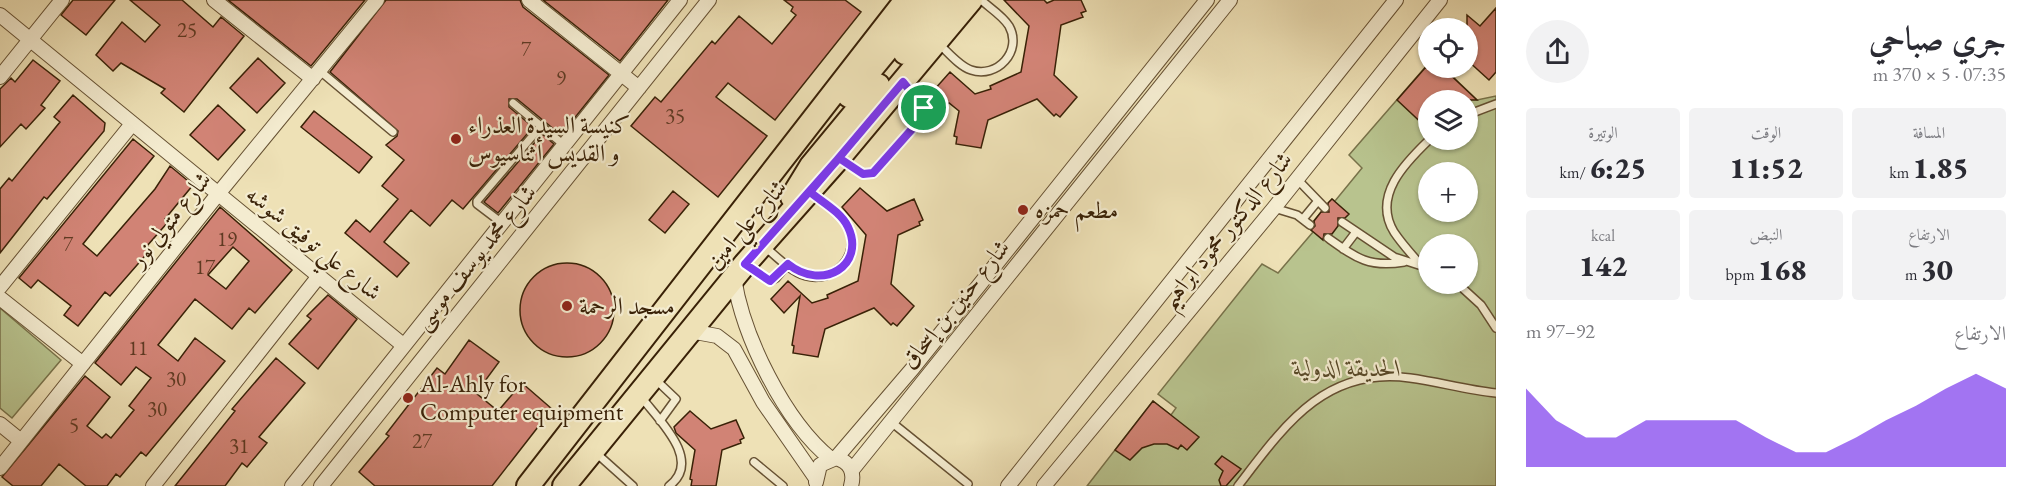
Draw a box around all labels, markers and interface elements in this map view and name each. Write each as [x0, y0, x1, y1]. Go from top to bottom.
house number: 25 [177, 16, 197, 43]
text: جري صباحي [1869, 17, 2006, 60]
map controls [1418, 18, 1478, 294]
button: locate [1418, 18, 1478, 78]
button: share [1526, 20, 1589, 83]
house number: 7 [521, 35, 532, 62]
text: 07:35 · 5 × 370 m [1873, 61, 2006, 87]
house number: 9 [556, 64, 566, 91]
pin [898, 82, 949, 133]
button: layers [1418, 90, 1478, 150]
icon: arrive [907, 91, 940, 124]
house number: 35 [665, 102, 685, 129]
place label: كنيسة السيدة العذراء و القديس أثناسيوس [468, 109, 630, 169]
text: الوتيرة [1588, 122, 1618, 143]
text: الوقت [1751, 122, 1781, 143]
text: المسافة [1913, 122, 1945, 143]
marker: كنيسة السيدة العذراء و القديس أثناسيوس [449, 132, 463, 146]
street label: شارع الدكتور محمود ابراهيم [1153, 145, 1306, 320]
text: 6:25 [1589, 148, 1646, 187]
text: 11:52 [1729, 148, 1803, 187]
text: 1.85 [1913, 148, 1969, 187]
button: + [1418, 162, 1478, 222]
text: /km [1560, 162, 1589, 183]
text: km [1889, 162, 1913, 183]
street label: شارع متولي نور [120, 164, 222, 278]
street label: شارع علي امين [698, 172, 799, 280]
street label: شارع محمد يوسف موسى [406, 177, 547, 339]
street label: شارع علي توفيق شوشه [235, 178, 389, 313]
place label: مطعم حمزه [1035, 194, 1118, 232]
marker: مطعم حمزه [1016, 203, 1030, 217]
text: النبض [1750, 224, 1782, 245]
text: الارتفاع [1908, 224, 1950, 245]
house number: 19 [217, 225, 237, 252]
text: kcal [1591, 225, 1615, 246]
house number: 7 [63, 230, 74, 257]
street label: شارع حنين بن إسحاق [893, 233, 1020, 378]
button: − [1418, 234, 1478, 294]
text: 142 [1579, 246, 1627, 285]
text: 168 [1758, 250, 1806, 289]
text: 30 [1921, 250, 1953, 289]
house number: 17 [195, 253, 216, 280]
text: bpm [1726, 264, 1758, 285]
text: m [1905, 264, 1921, 285]
place label: مسجد الرحمة [579, 290, 675, 321]
marker: مسجد الرحمة [560, 299, 574, 313]
text: 92–97 m [1526, 318, 1595, 344]
text: الارتفاع [1954, 320, 2006, 346]
house number: 11 [128, 334, 148, 361]
park label: الحديقة الدولية [1291, 352, 1401, 383]
house number: 30 [166, 365, 186, 392]
place label: Al-Ahly for Computer equipment [419, 368, 624, 427]
marker: Al-Ahly for Computer equipment [401, 391, 415, 405]
house number: 30 [147, 395, 167, 422]
house number: 5 [69, 411, 79, 438]
house number: 27 [412, 427, 433, 454]
house number: 31 [229, 432, 249, 459]

